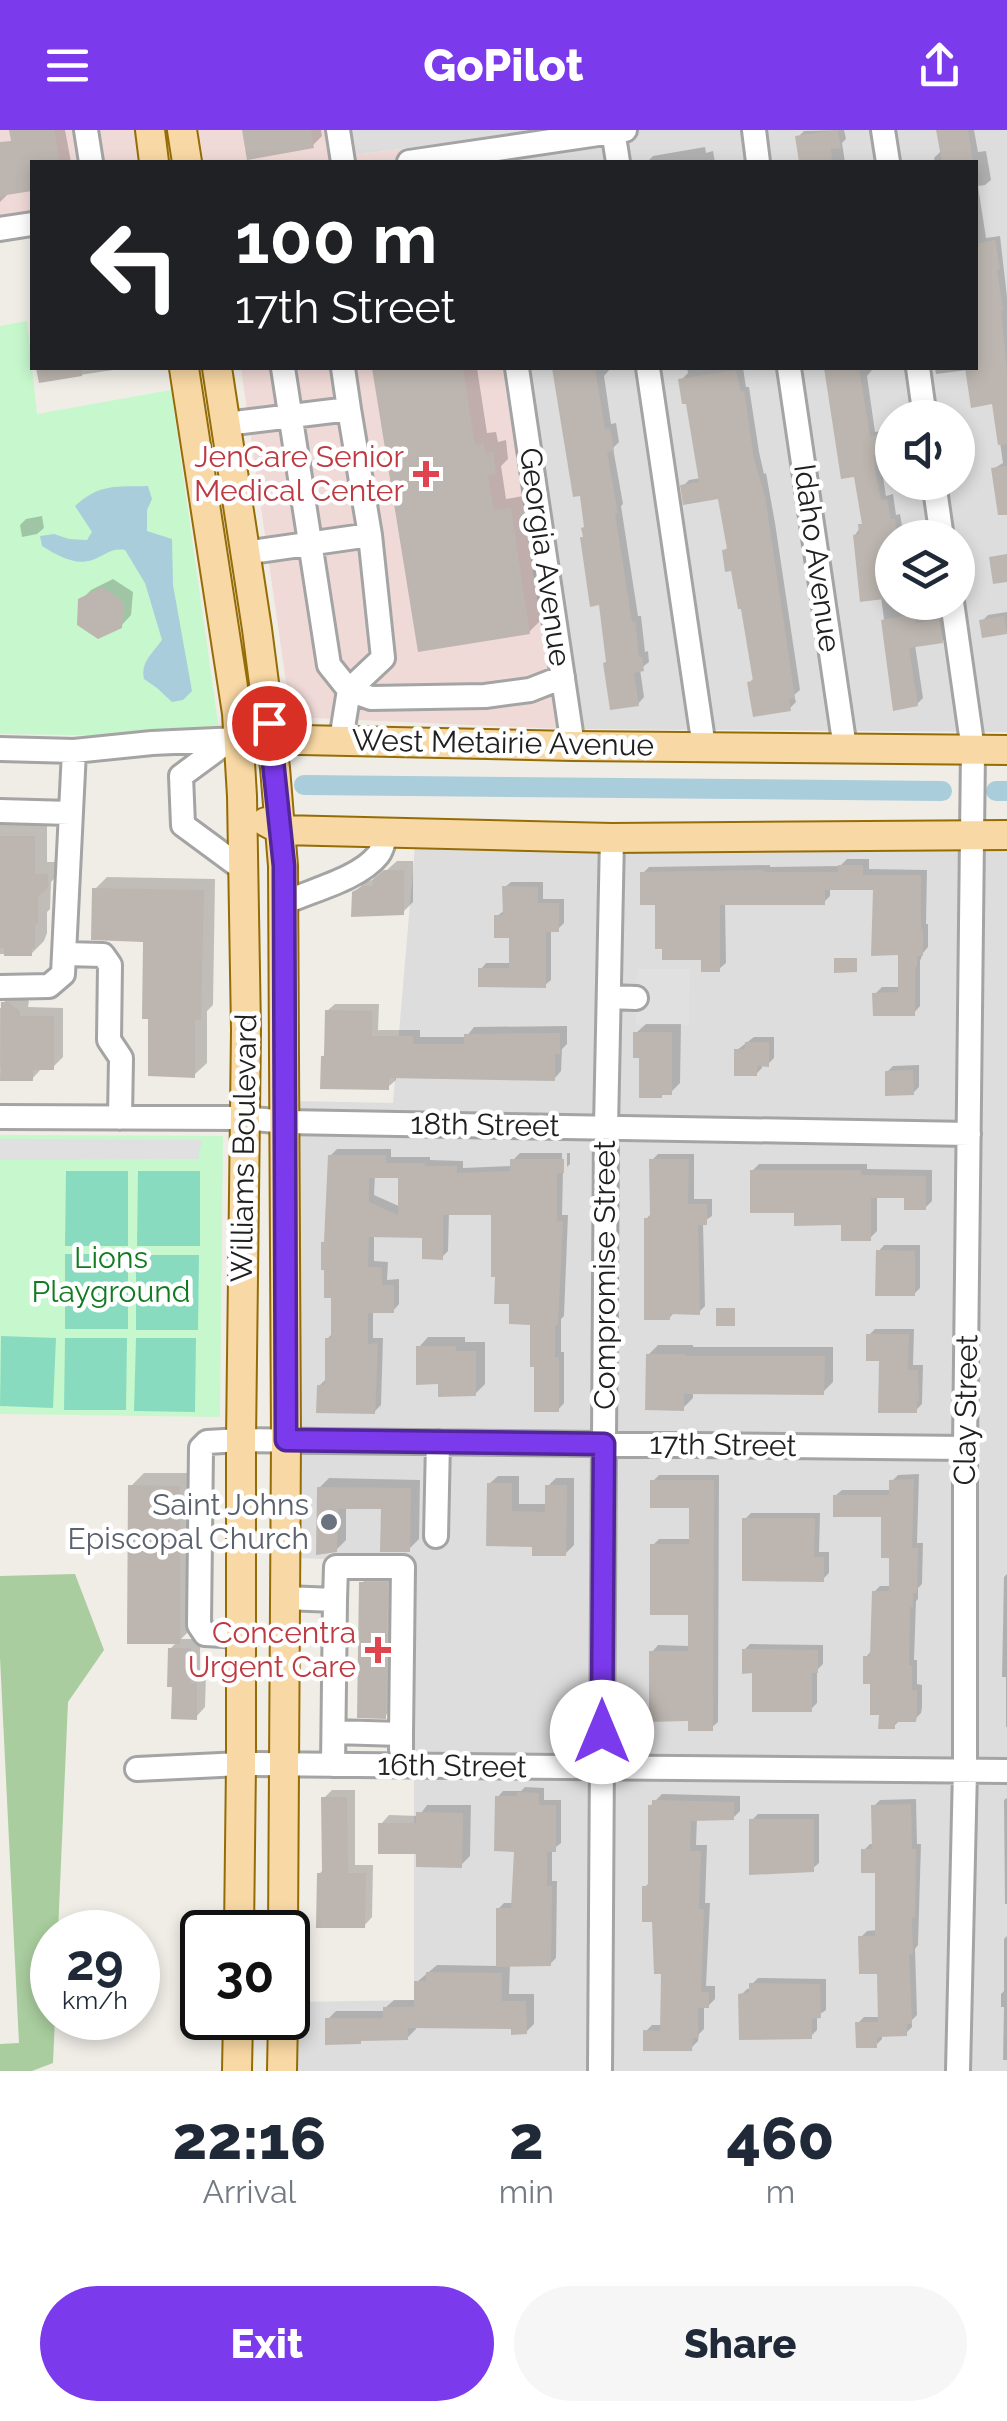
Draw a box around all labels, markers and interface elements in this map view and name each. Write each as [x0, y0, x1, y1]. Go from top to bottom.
icon: menu [40, 38, 95, 93]
icon: share [912, 38, 967, 93]
text: GoPilot [423, 39, 584, 92]
text: 100 m [235, 197, 438, 279]
icon: left [70, 200, 200, 330]
text: 17th Street [235, 281, 456, 334]
map controls [875, 400, 975, 620]
button: sound [875, 400, 975, 500]
place label: JenCare Senior Medical Center [194, 439, 404, 508]
street label: Georgia Avenue [513, 445, 578, 669]
marker: JenCare Senior Medical Center [413, 461, 439, 487]
street label: Idaho Avenue [787, 462, 848, 654]
button: layers [875, 520, 975, 620]
pin [227, 681, 312, 766]
icon: arrive [242, 696, 297, 751]
street label: West Metairie Avenue [352, 722, 654, 763]
street label: Williams Boulevard [224, 1013, 263, 1283]
street label: 18th Street [410, 1106, 560, 1143]
street label: Compromise Street [587, 1140, 622, 1410]
park label: Lions Playground [32, 1240, 190, 1309]
street label: Clay Street [947, 1334, 984, 1486]
street label: 17th Street [649, 1426, 797, 1463]
place label: Saint Johns Episcopal Church [68, 1487, 309, 1556]
marker: Saint Johns Episcopal Church [318, 1511, 340, 1533]
place label: Concentra Urgent Care [188, 1615, 356, 1684]
marker: Concentra Urgent Care [365, 1637, 391, 1663]
position arrow [550, 1680, 654, 1784]
street label: 16th Street [377, 1747, 527, 1784]
speed limit sign: 30 [180, 1910, 310, 2040]
text: 29 [66, 1933, 124, 1992]
text: km/h [62, 1985, 128, 2015]
text: 22:16 [173, 2103, 326, 2173]
text: 2 [509, 2103, 544, 2173]
text: 460 [726, 2103, 834, 2173]
text: Arrival [202, 2173, 296, 2210]
text: min [499, 2173, 554, 2210]
text: m [766, 2173, 795, 2210]
button: Exit [40, 2286, 494, 2401]
button: Share [514, 2286, 967, 2401]

